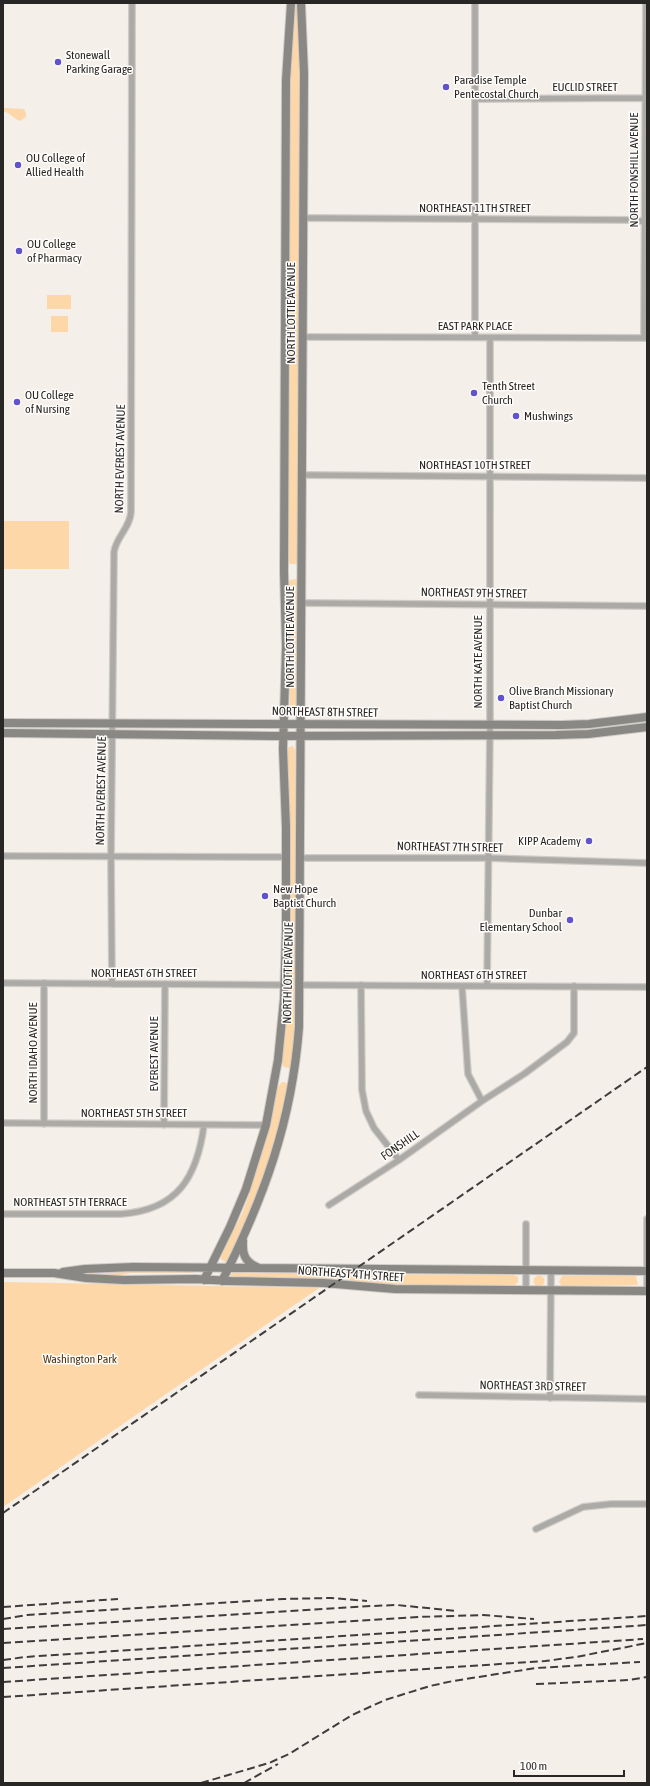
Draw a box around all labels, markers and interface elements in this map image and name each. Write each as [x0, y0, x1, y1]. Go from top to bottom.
place label: Stonewall Parking Garage [66, 48, 132, 76]
marker: Stonewall Parking Garage [53, 57, 63, 67]
place label: Paradise Temple Pentecostal Church [454, 73, 539, 101]
street label: EUCLID STREET [552, 80, 618, 94]
marker: Paradise Temple Pentecostal Church [441, 82, 451, 92]
street label: NORTH FONSHILL AVENUE [627, 113, 641, 227]
place label: OU College of Allied Health [26, 151, 86, 179]
marker: OU College of Allied Health [13, 160, 23, 170]
street label: NORTHEAST 11TH STREET [419, 201, 532, 215]
place label: OU College of Pharmacy [27, 237, 82, 265]
marker: OU College of Pharmacy [14, 246, 24, 256]
street label: NORTH LOTTIE AVENUE [284, 262, 298, 364]
street label: EAST PARK PLACE [438, 319, 512, 333]
place label: Tenth Street Church [482, 379, 536, 407]
place label: OU College of Nursing [25, 388, 74, 416]
marker: Tenth Street Church [469, 388, 479, 398]
marker: OU College of Nursing [12, 397, 22, 407]
street label: NORTH EVEREST AVENUE [112, 404, 128, 514]
place label: Mushwings [524, 409, 573, 423]
marker: Mushwings [511, 411, 521, 421]
street label: NORTHEAST 10TH STREET [419, 458, 532, 472]
street label: NORTHEAST 9TH STREET [421, 585, 528, 601]
street label: NORTH LOTTIE AVENUE [283, 586, 297, 688]
street label: NORTH KATE AVENUE [471, 615, 485, 709]
place label: Olive Branch Missionary Baptist Church [509, 684, 614, 712]
marker: Olive Branch Missionary Baptist Church [496, 693, 506, 703]
street label: NORTHEAST 8TH STREET [272, 704, 379, 720]
street label: NORTH EVEREST AVENUE [93, 736, 109, 846]
place label: KIPP Academy [518, 834, 581, 848]
marker: KIPP Academy [584, 836, 594, 846]
street label: NORTHEAST 7TH STREET [397, 839, 504, 855]
place label: New Hope Baptist Church [273, 882, 336, 910]
marker: New Hope Baptist Church [260, 891, 270, 901]
place label: Dunbar Elementary School [480, 906, 563, 934]
marker: Dunbar Elementary School [565, 915, 575, 925]
street label: NORTH LOTTIE AVENUE [280, 922, 296, 1024]
street label: NORTHEAST 6TH STREET [91, 966, 198, 980]
street label: NORTHEAST 6TH STREET [421, 968, 528, 982]
street label: NORTH IDAHO AVENUE [26, 1002, 40, 1104]
street label: EVEREST AVENUE [147, 1016, 161, 1092]
street label: NORTHEAST 5TH STREET [81, 1106, 188, 1120]
street label: FONSHILL [378, 1127, 422, 1163]
street label: NORTHEAST 5TH TERRACE [13, 1195, 127, 1209]
street label: NORTHEAST 4TH STREET [297, 1263, 405, 1285]
park label: Washington Park [43, 1352, 118, 1366]
street label: NORTHEAST 3RD STREET [479, 1378, 587, 1394]
scale bar [514, 1752, 624, 1778]
text: 100 m [520, 1759, 547, 1773]

